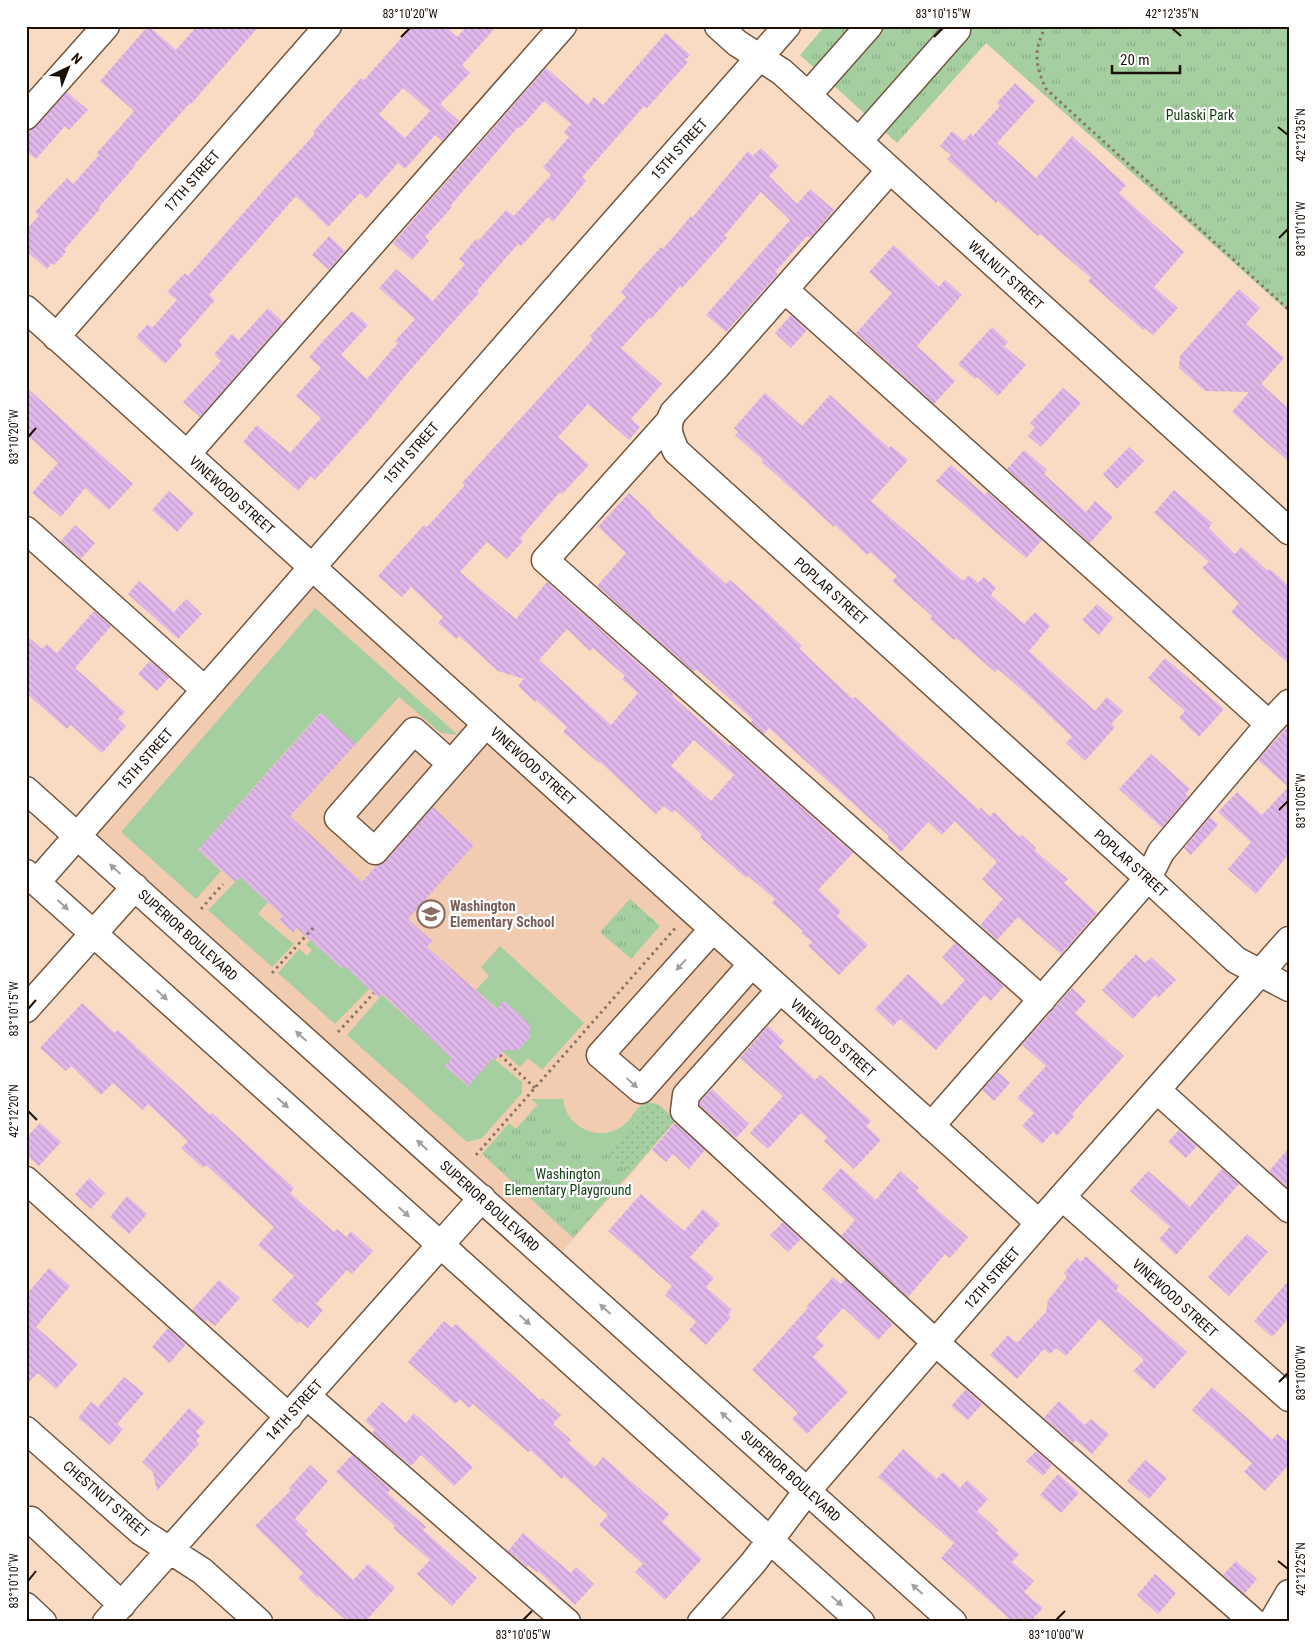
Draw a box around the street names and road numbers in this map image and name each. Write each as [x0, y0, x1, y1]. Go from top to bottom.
street label: 15TH STREET [648, 115, 710, 183]
street label: 17TH STREET [161, 147, 223, 215]
street label: WALNUT STREET [965, 237, 1047, 313]
street label: 15TH STREET [380, 419, 442, 487]
street label: VINEWOOD STREET [186, 453, 278, 537]
street label: POPLAR STREET [791, 554, 871, 628]
street label: VINEWOOD STREET [487, 724, 579, 808]
street label: 15TH STREET [114, 725, 176, 793]
street label: POPLAR STREET [1091, 826, 1171, 900]
street label: SUPERIOR BOULEVARD [135, 886, 241, 984]
street label: VINEWOOD STREET [787, 996, 879, 1080]
street label: SUPERIOR BOULEVARD [437, 1157, 543, 1255]
street label: 12TH STREET [961, 1244, 1023, 1312]
street label: VINEWOOD STREET [1129, 1256, 1221, 1340]
street label: 14TH STREET [263, 1376, 325, 1444]
street label: SUPERIOR BOULEVARD [738, 1427, 844, 1525]
street label: CHESTNUT STREET [60, 1457, 152, 1541]

